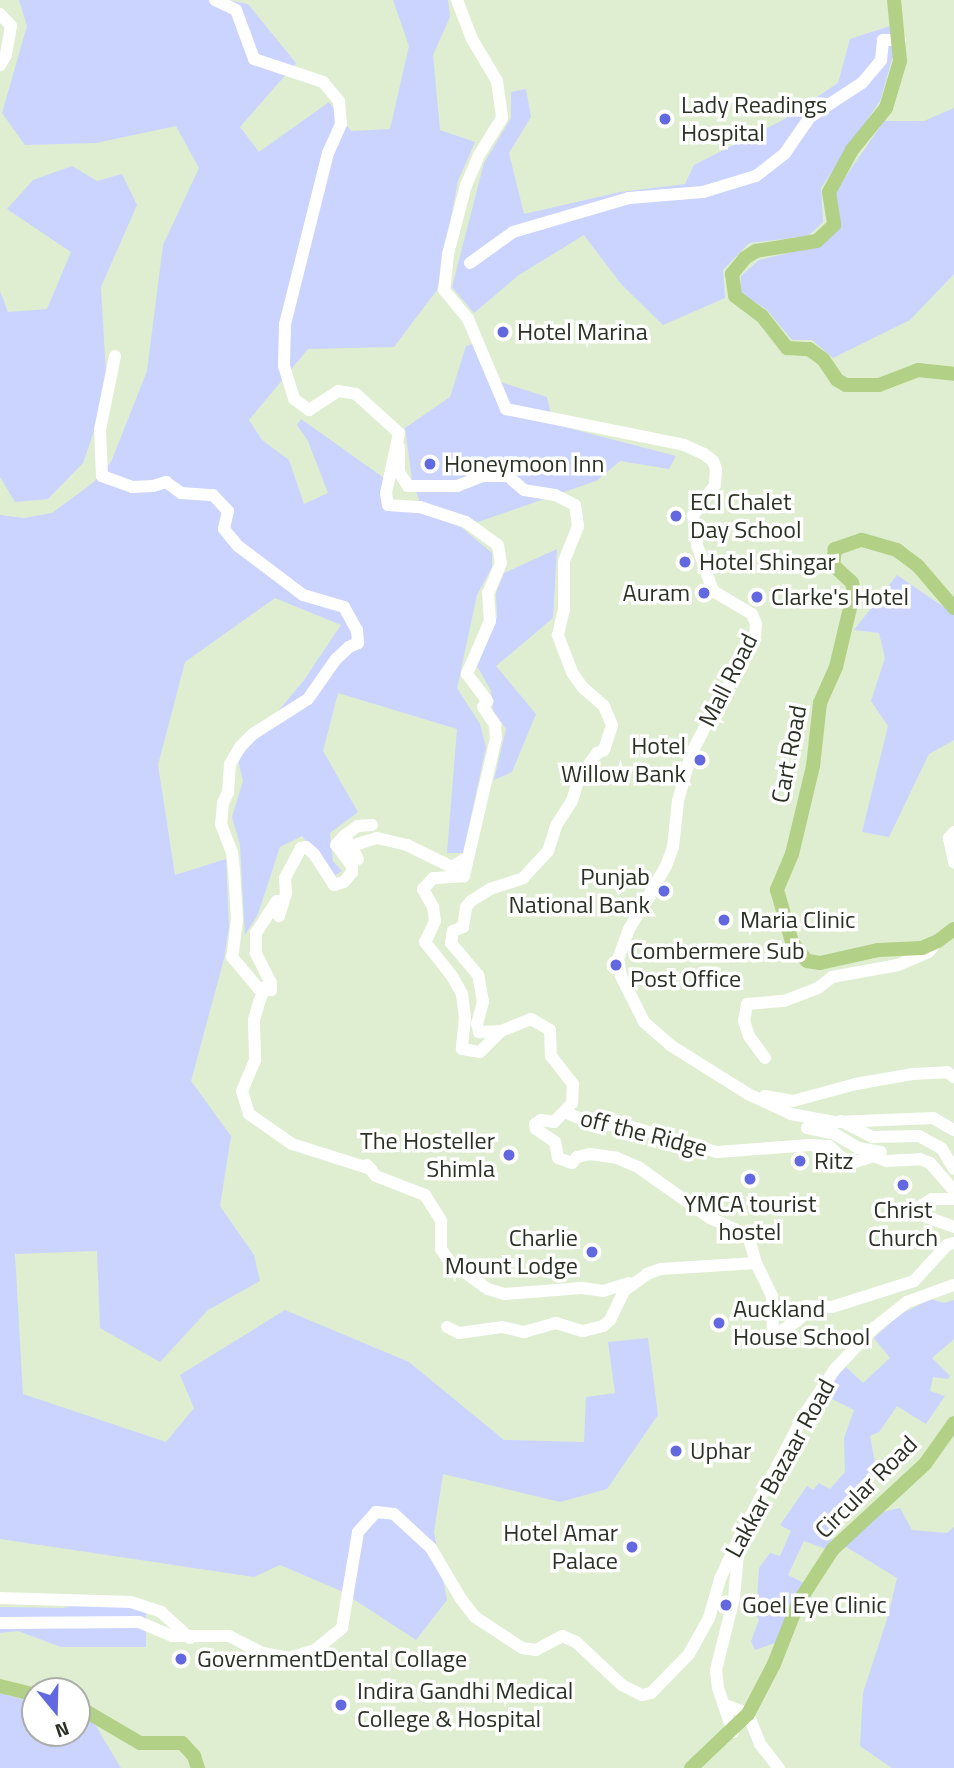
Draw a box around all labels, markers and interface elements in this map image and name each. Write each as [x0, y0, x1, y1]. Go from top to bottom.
place label: Lady Readings Hospital [681, 91, 827, 147]
marker: Lady Readings Hospital [655, 109, 675, 129]
place label: Hotel Marina [517, 318, 648, 346]
marker: Hotel Marina [495, 324, 511, 340]
place label: Honeymoon Inn [444, 450, 604, 478]
marker: Honeymoon Inn [422, 456, 438, 472]
place label: ECI Chalet Day School [690, 488, 802, 544]
marker: ECI Chalet Day School [668, 508, 684, 524]
place label: Hotel Shingar [699, 548, 836, 576]
marker: Hotel Shingar [677, 554, 693, 570]
place label: Auram [623, 579, 690, 607]
place label: Clarke's Hotel [771, 583, 909, 611]
marker: Auram [696, 585, 712, 601]
marker: Clarke's Hotel [749, 589, 765, 605]
street label: Mall Road [692, 629, 764, 731]
street label: Cart Road [765, 703, 813, 805]
place label: Hotel Willow Bank [561, 732, 686, 788]
marker: Hotel Willow Bank [692, 752, 708, 768]
place label: Punjab National Bank [508, 863, 650, 919]
marker: Punjab National Bank [656, 883, 672, 899]
place label: Maria Clinic [740, 906, 856, 934]
marker: Maria Clinic [714, 910, 734, 930]
place label: Combermere Sub Post Office [630, 937, 805, 993]
marker: Combermere Sub Post Office [608, 957, 624, 973]
street label: off the Ridge [578, 1103, 710, 1163]
place label: The Hosteller Shimla [360, 1127, 495, 1183]
marker: The Hosteller Shimla [501, 1147, 517, 1163]
place label: Ritz [814, 1147, 853, 1175]
marker: Ritz [792, 1153, 808, 1169]
marker: YMCA tourist hostel [742, 1171, 758, 1187]
marker: Christ Church [895, 1177, 911, 1193]
place label: YMCA tourist hostel [684, 1190, 816, 1246]
place label: Christ Church [868, 1196, 938, 1252]
place label: Charlie Mount Lodge [445, 1224, 578, 1280]
marker: Charlie Mount Lodge [584, 1244, 600, 1260]
place label: Auckland House School [733, 1295, 870, 1351]
marker: Auckland House School [711, 1315, 727, 1331]
street label: Lakkar Bazaar Road [719, 1374, 841, 1562]
street label: Circular Road [809, 1430, 923, 1544]
place label: Uphar [690, 1437, 751, 1465]
marker: Uphar [668, 1443, 684, 1459]
place label: Hotel Amar Palace [503, 1519, 618, 1575]
marker: Hotel Amar Palace [624, 1539, 640, 1555]
place label: Goel Eye Clinic [742, 1591, 887, 1619]
marker: Goel Eye Clinic [716, 1595, 736, 1615]
place label: GovernmentDental Collage [197, 1645, 467, 1673]
marker: GovernmentDental Collage [171, 1649, 191, 1669]
north arrow [21, 1677, 91, 1747]
place label: Indira Gandhi Medical College & Hospital [357, 1677, 573, 1733]
marker: Indira Gandhi Medical College & Hospital [331, 1695, 351, 1715]
text: N [51, 1715, 73, 1746]

